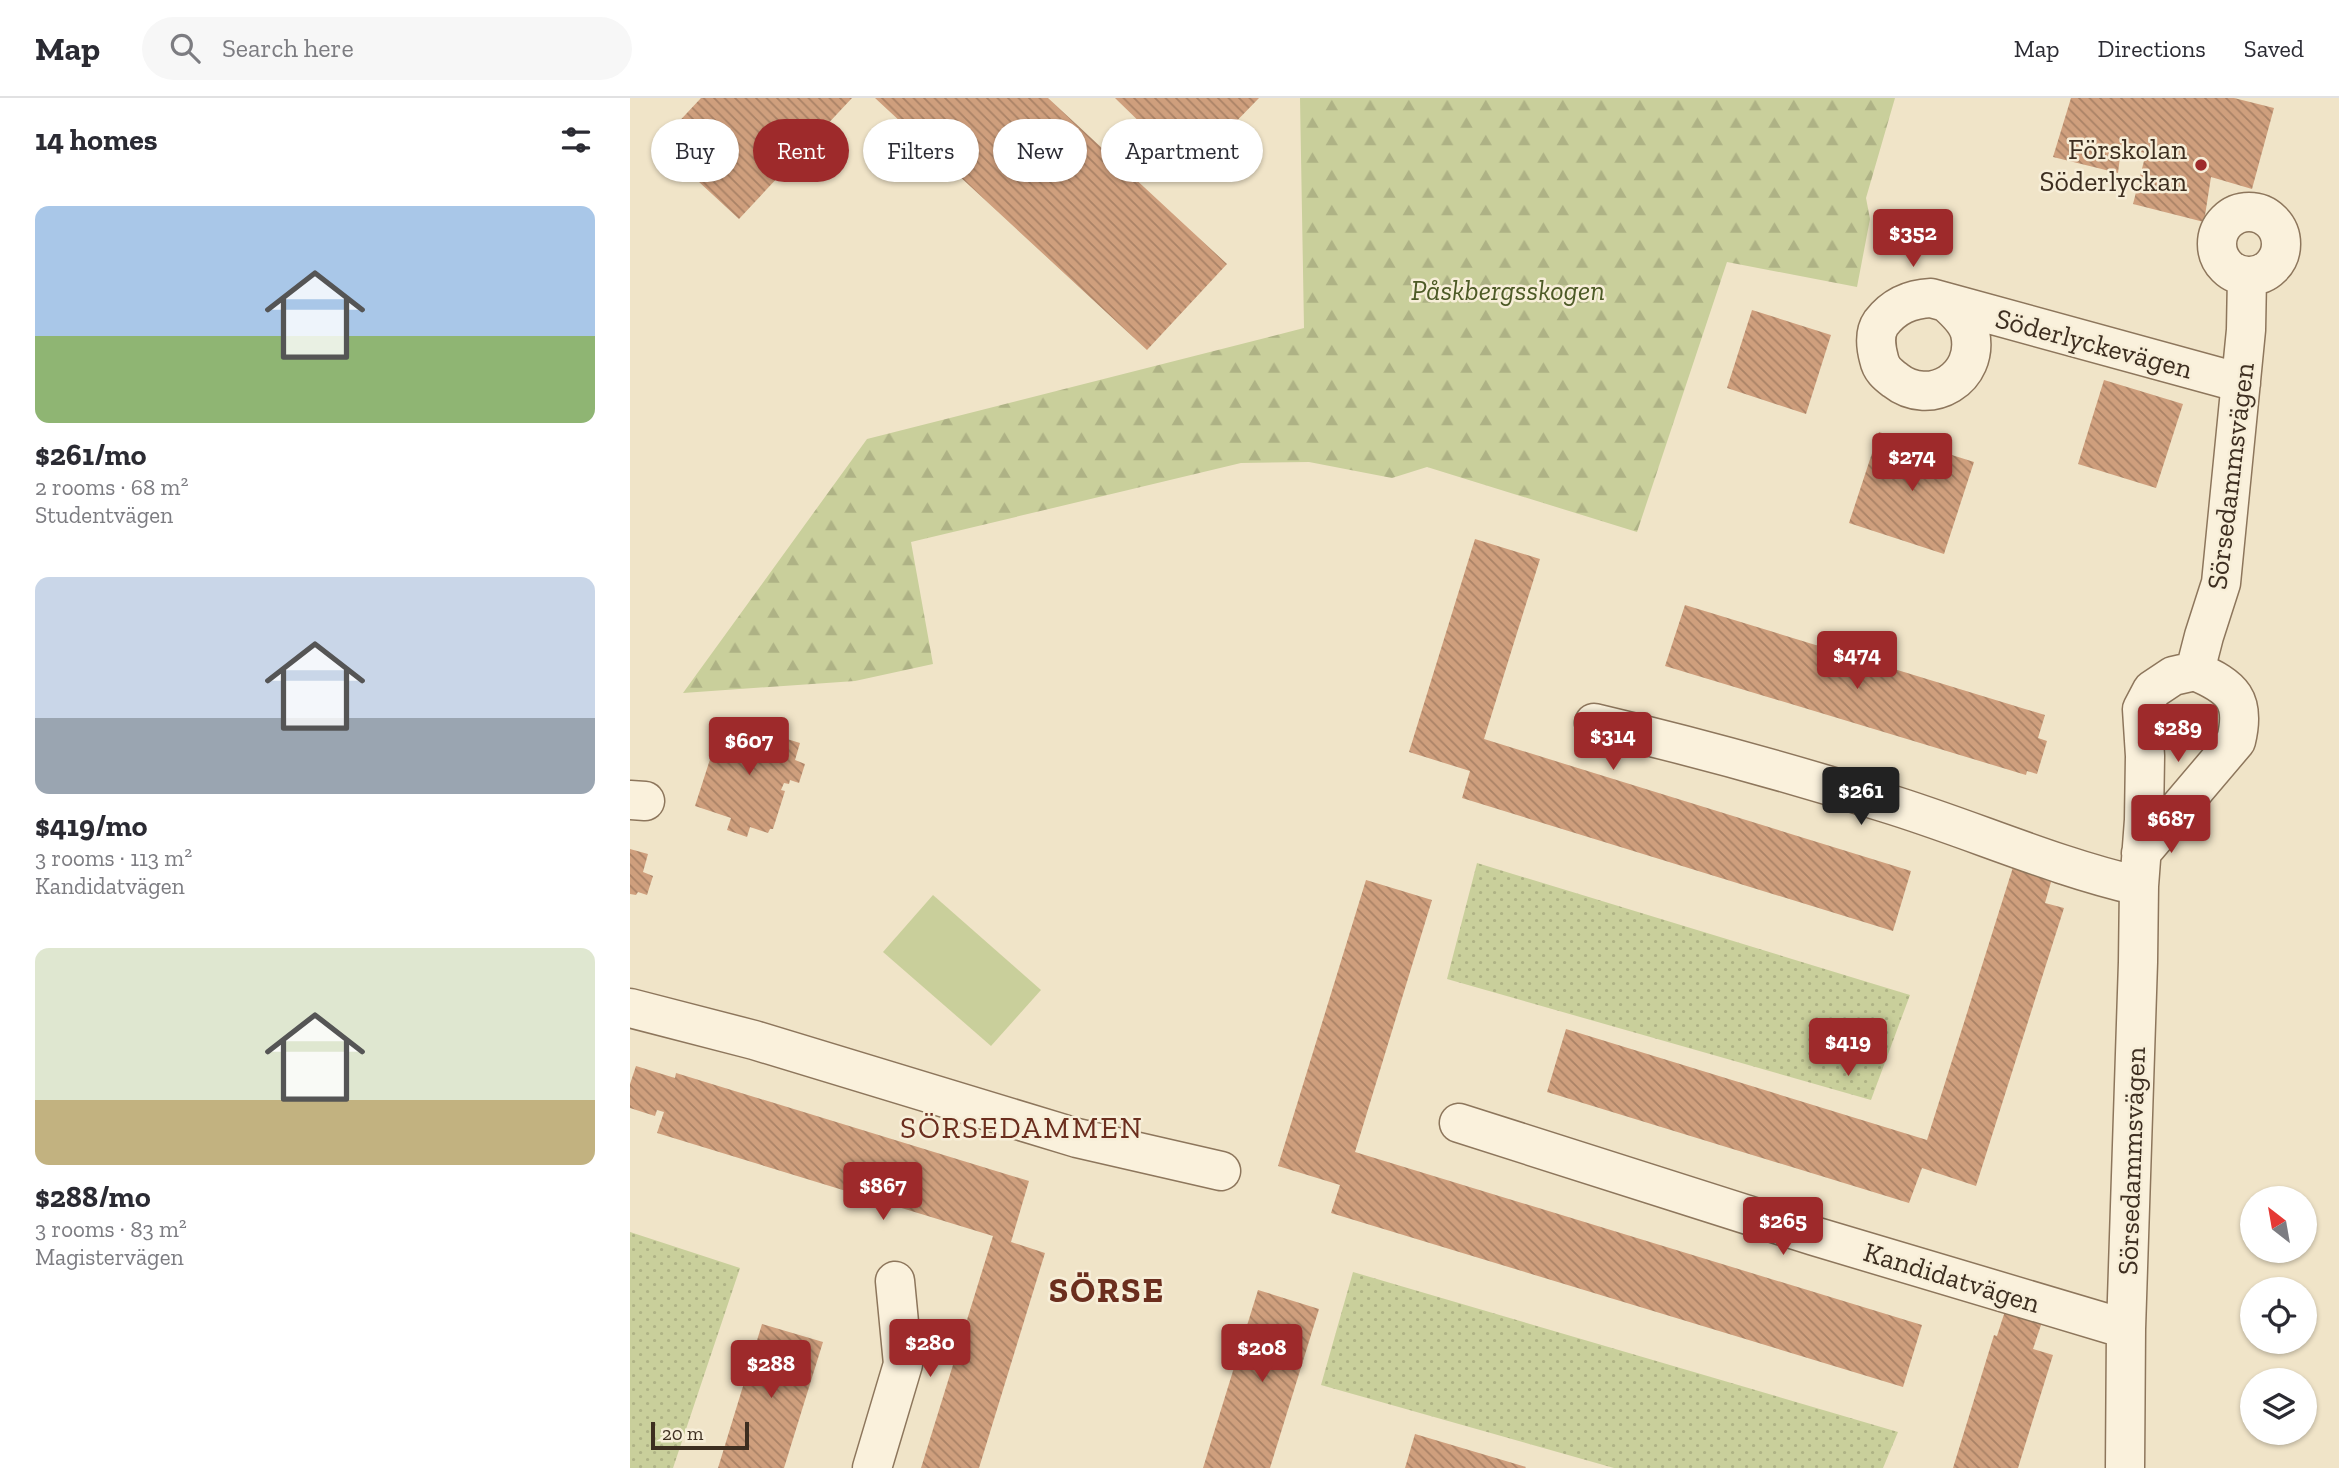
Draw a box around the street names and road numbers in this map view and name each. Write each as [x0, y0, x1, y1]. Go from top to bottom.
street label: Söderlyckevägen [1992, 301, 2196, 386]
street label: Sörsedammsvägen [2200, 361, 2261, 591]
street label: Sörsedammsvägen [2111, 1046, 2152, 1276]
street label: Kandidatvägen [1860, 1235, 2044, 1320]

